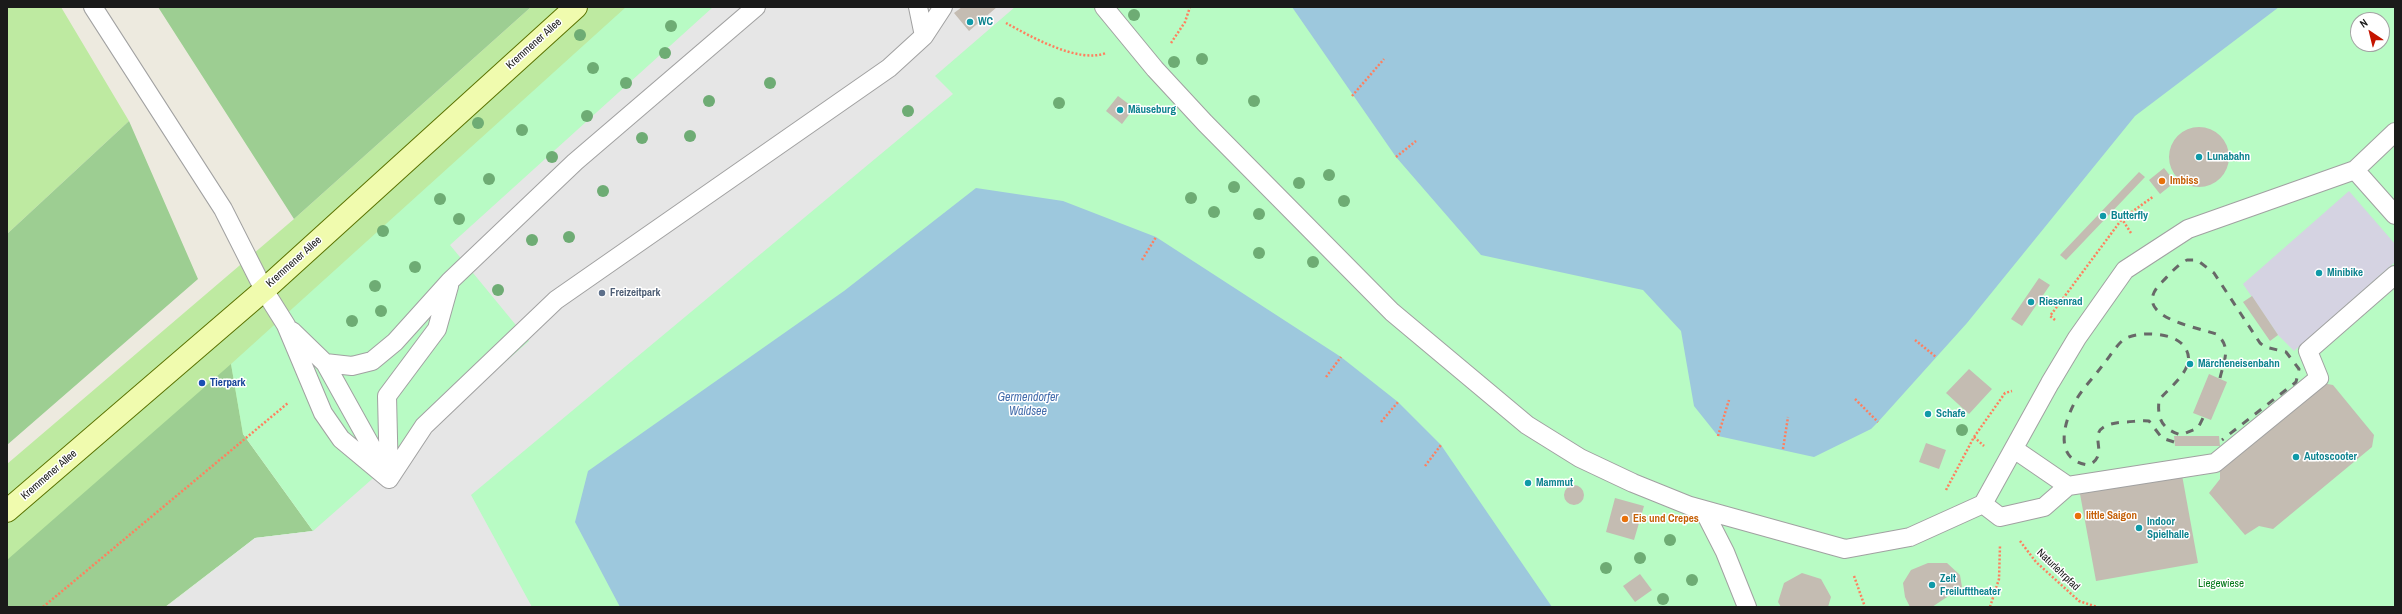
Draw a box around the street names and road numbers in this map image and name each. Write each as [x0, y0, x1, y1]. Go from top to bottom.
street label: Kremmener Allee [504, 16, 564, 72]
street label: Kremmener Allee [264, 234, 324, 290]
street label: Kremmener Allee [18, 447, 80, 503]
street label: Naturlehrpfad [2034, 546, 2082, 594]

